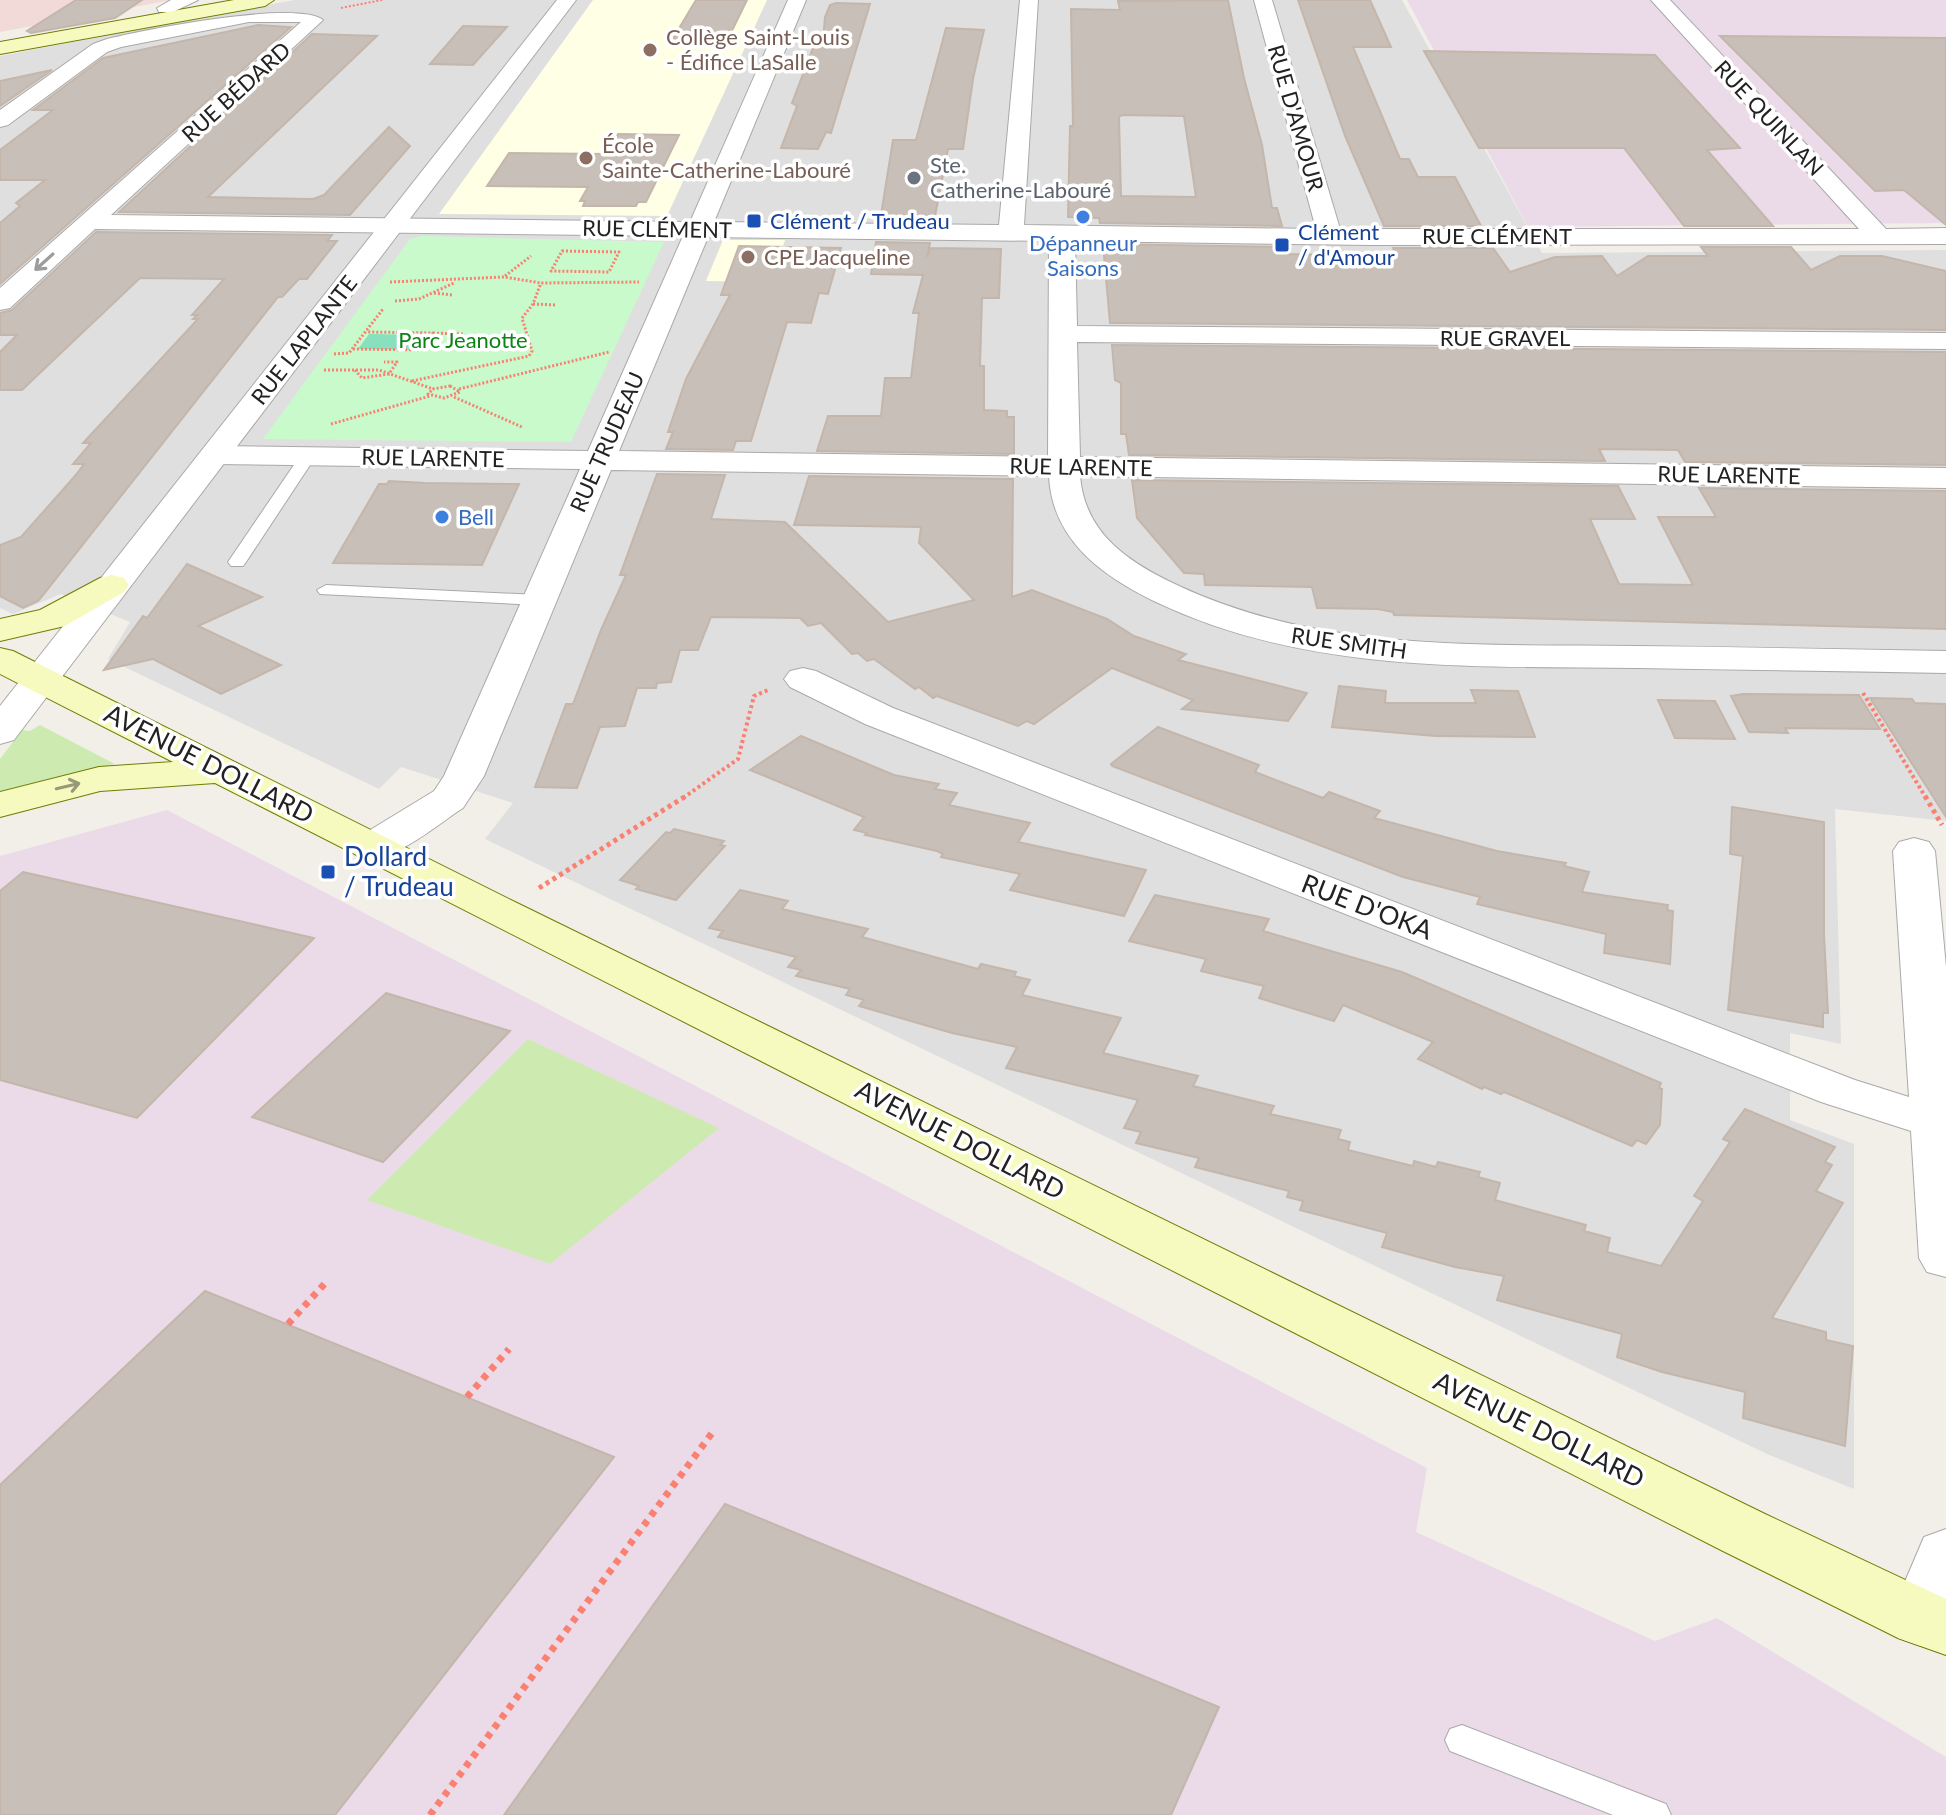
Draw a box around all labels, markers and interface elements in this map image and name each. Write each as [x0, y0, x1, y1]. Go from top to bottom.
place label: Collège Saint-Louis - Édifice LaSalle [666, 23, 850, 75]
street label: RUE BÉDARD [176, 36, 296, 147]
marker: Collège Saint-Louis - Édifice LaSalle [641, 41, 659, 59]
street label: RUE D'AMOUR [1263, 42, 1330, 194]
street label: RUE QUINLAN [1709, 54, 1830, 181]
place label: École Sainte-Catherine-Labouré [602, 131, 851, 183]
marker: École Sainte-Catherine-Labouré [577, 149, 595, 167]
place label: Ste. Catherine-Labouré [930, 151, 1111, 203]
marker: Ste. Catherine-Labouré [905, 169, 923, 187]
place label: Clément / Trudeau [770, 207, 950, 234]
marker: Dépanneur Saisons [1074, 208, 1092, 226]
marker: Clément / Trudeau [745, 212, 763, 230]
street label: RUE CLÉMENT [582, 214, 732, 243]
place label: Clément / d'Amour [1298, 218, 1395, 270]
street label: RUE CLÉMENT [1422, 222, 1572, 249]
place label: Dépanneur Saisons [1029, 229, 1137, 281]
marker: Clément / d'Amour [1273, 236, 1291, 254]
place label: CPE Jacqueline [764, 243, 910, 270]
marker: CPE Jacqueline [739, 248, 757, 266]
one-way arrow [35, 253, 55, 271]
street label: RUE LAPLANTE [245, 270, 362, 410]
street label: RUE GRAVEL [1440, 324, 1570, 351]
park label: Parc Jeanotte [398, 326, 528, 353]
street label: RUE TRUDEAU [564, 368, 649, 516]
street label: RUE LARENTE [361, 443, 505, 472]
street label: RUE LARENTE [1009, 452, 1153, 481]
street label: RUE LARENTE [1657, 460, 1801, 489]
place label: Bell [458, 503, 494, 530]
marker: Bell [433, 508, 451, 526]
street label: RUE SMITH [1289, 621, 1409, 664]
street label: AVENUE DOLLARD [100, 697, 319, 830]
one-way arrow [55, 778, 81, 793]
place label: Dollard / Trudeau [344, 840, 454, 902]
marker: Dollard / Trudeau [319, 863, 337, 881]
street label: RUE D'OKA [1297, 866, 1438, 946]
street label: AVENUE DOLLARD [851, 1073, 1070, 1206]
street label: AVENUE DOLLARD [1429, 1364, 1650, 1494]

